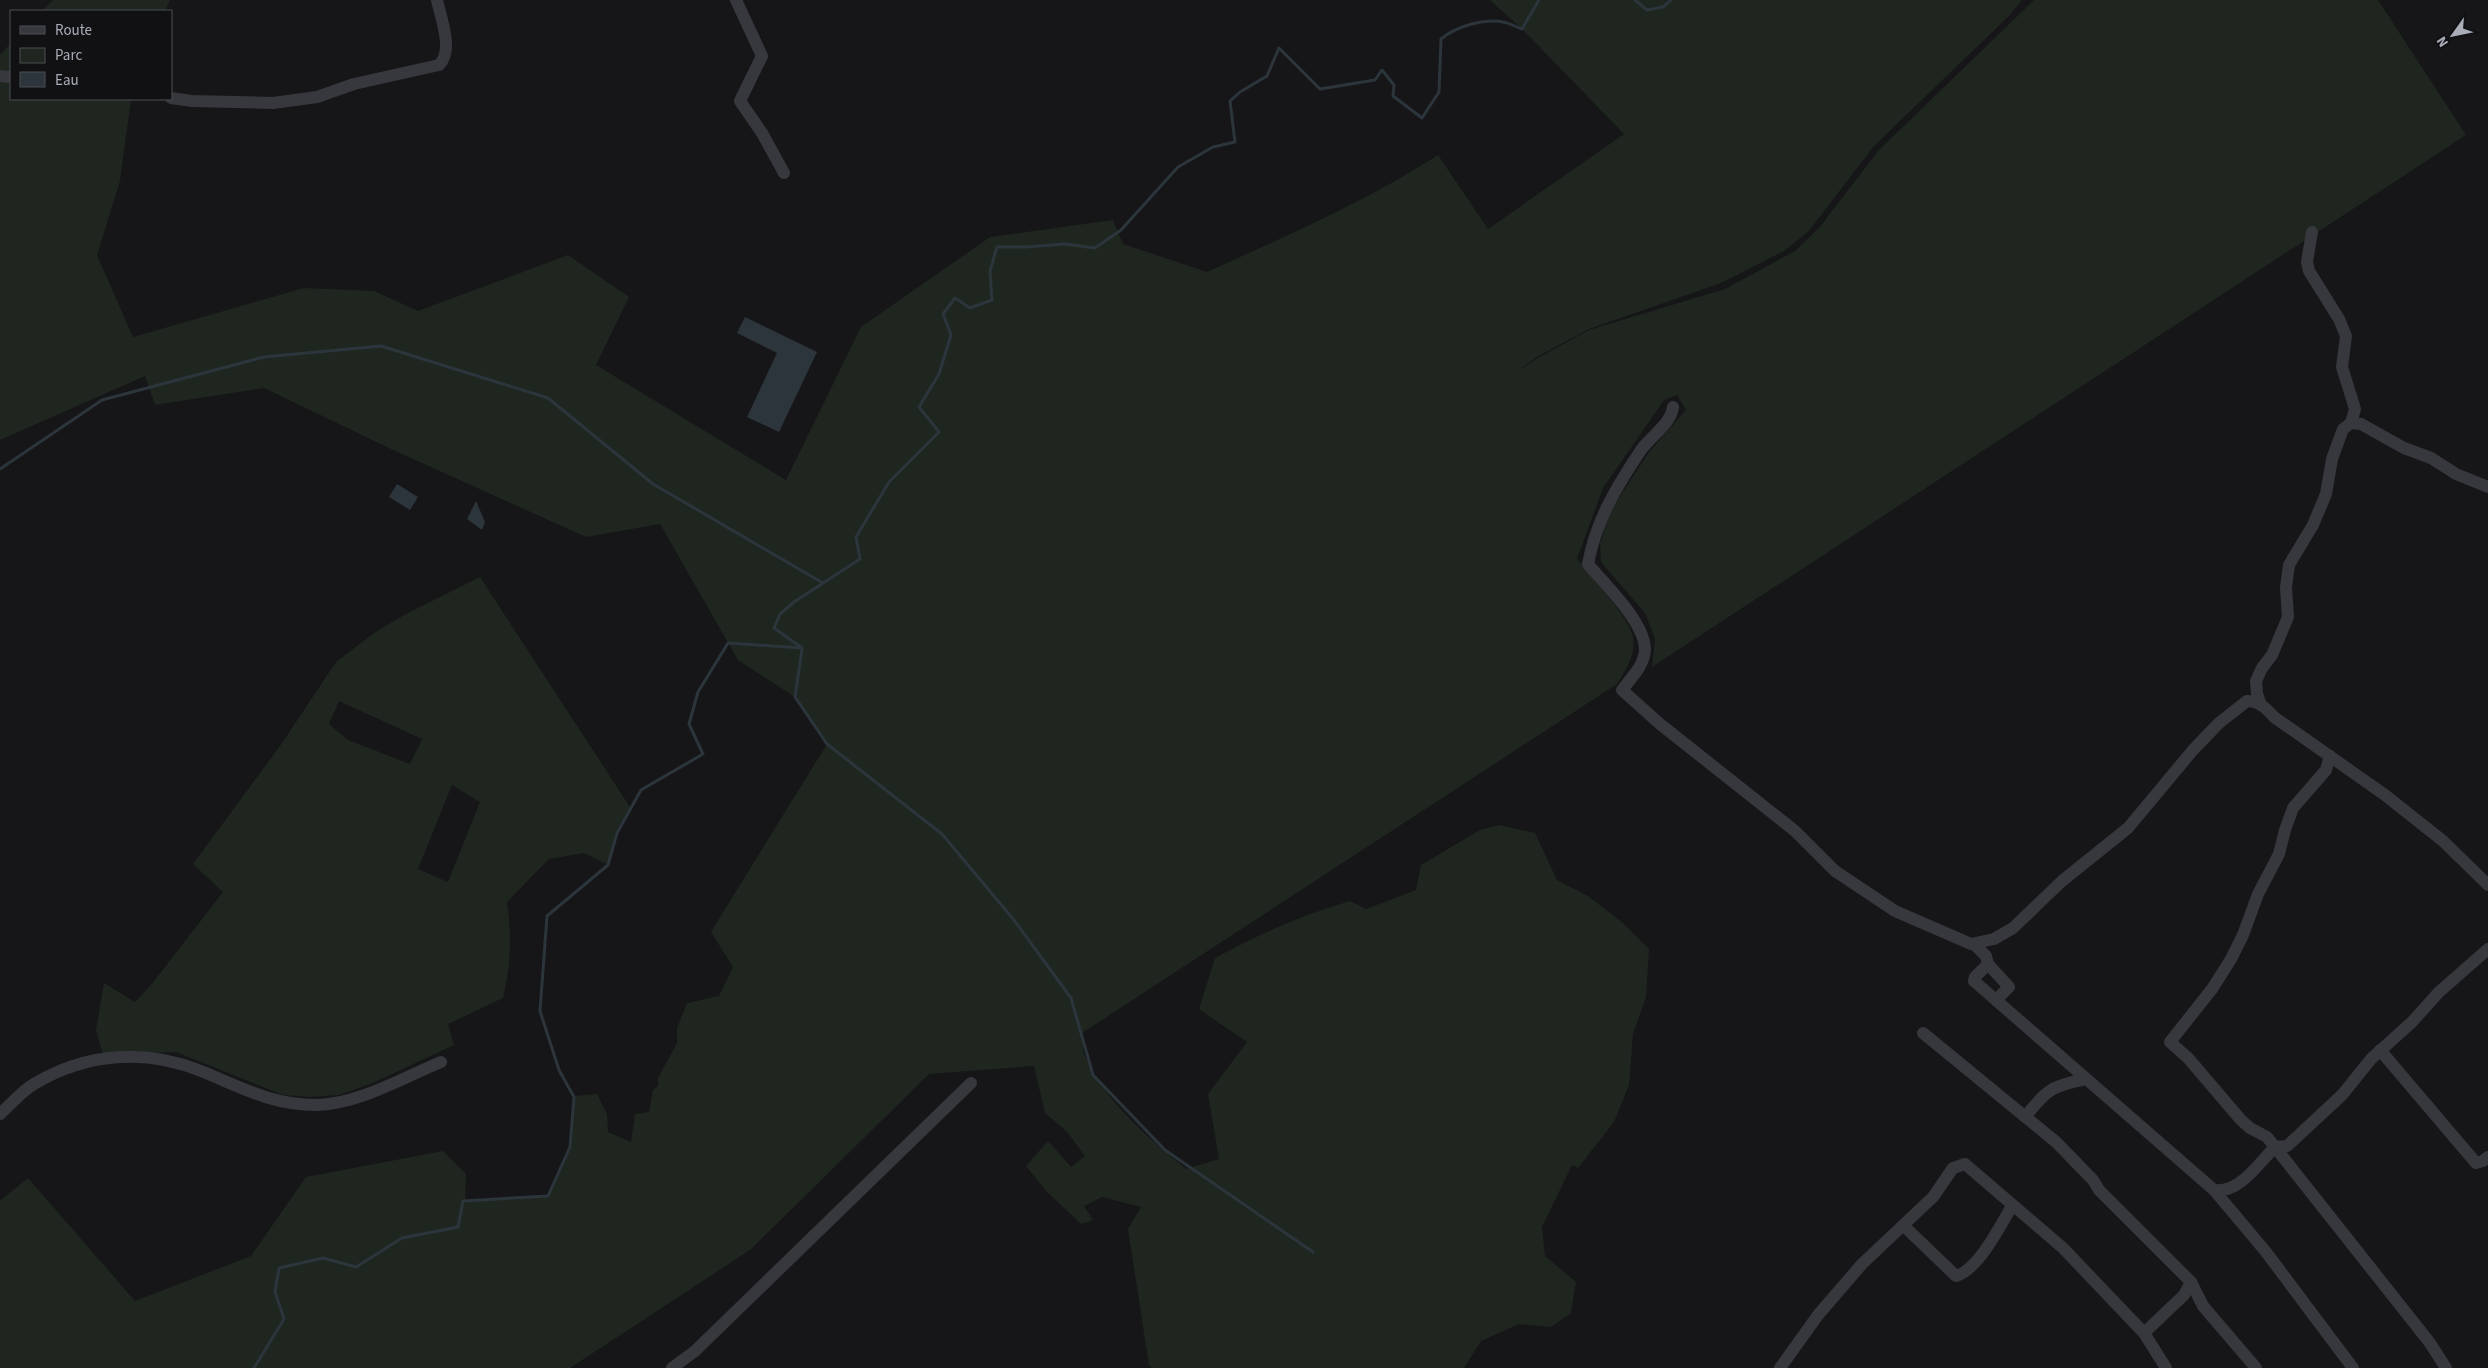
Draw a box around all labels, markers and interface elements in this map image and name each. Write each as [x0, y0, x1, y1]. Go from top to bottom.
legend [10, 10, 172, 100]
north arrow [2428, 10, 2478, 60]
text: Route [55, 20, 92, 41]
text: N [2432, 32, 2454, 51]
text: Parc [55, 45, 82, 66]
text: Eau [55, 70, 79, 91]

